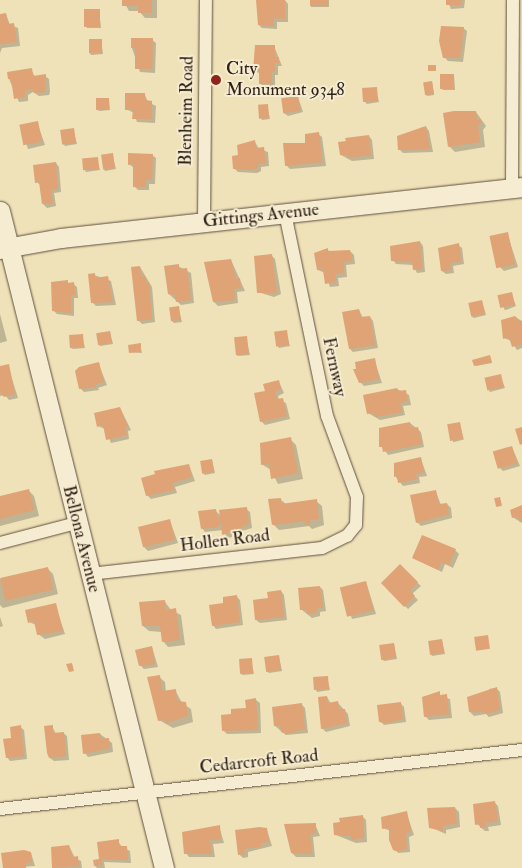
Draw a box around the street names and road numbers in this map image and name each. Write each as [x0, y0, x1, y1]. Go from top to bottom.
street label: Blenheim Road [175, 56, 199, 166]
street label: Gittings Avenue [202, 199, 320, 233]
street label: Fernway [317, 335, 351, 399]
street label: Bellona Avenue [57, 483, 105, 595]
street label: Hollen Road [179, 525, 271, 557]
street label: Cedarcroft Road [199, 745, 319, 779]

